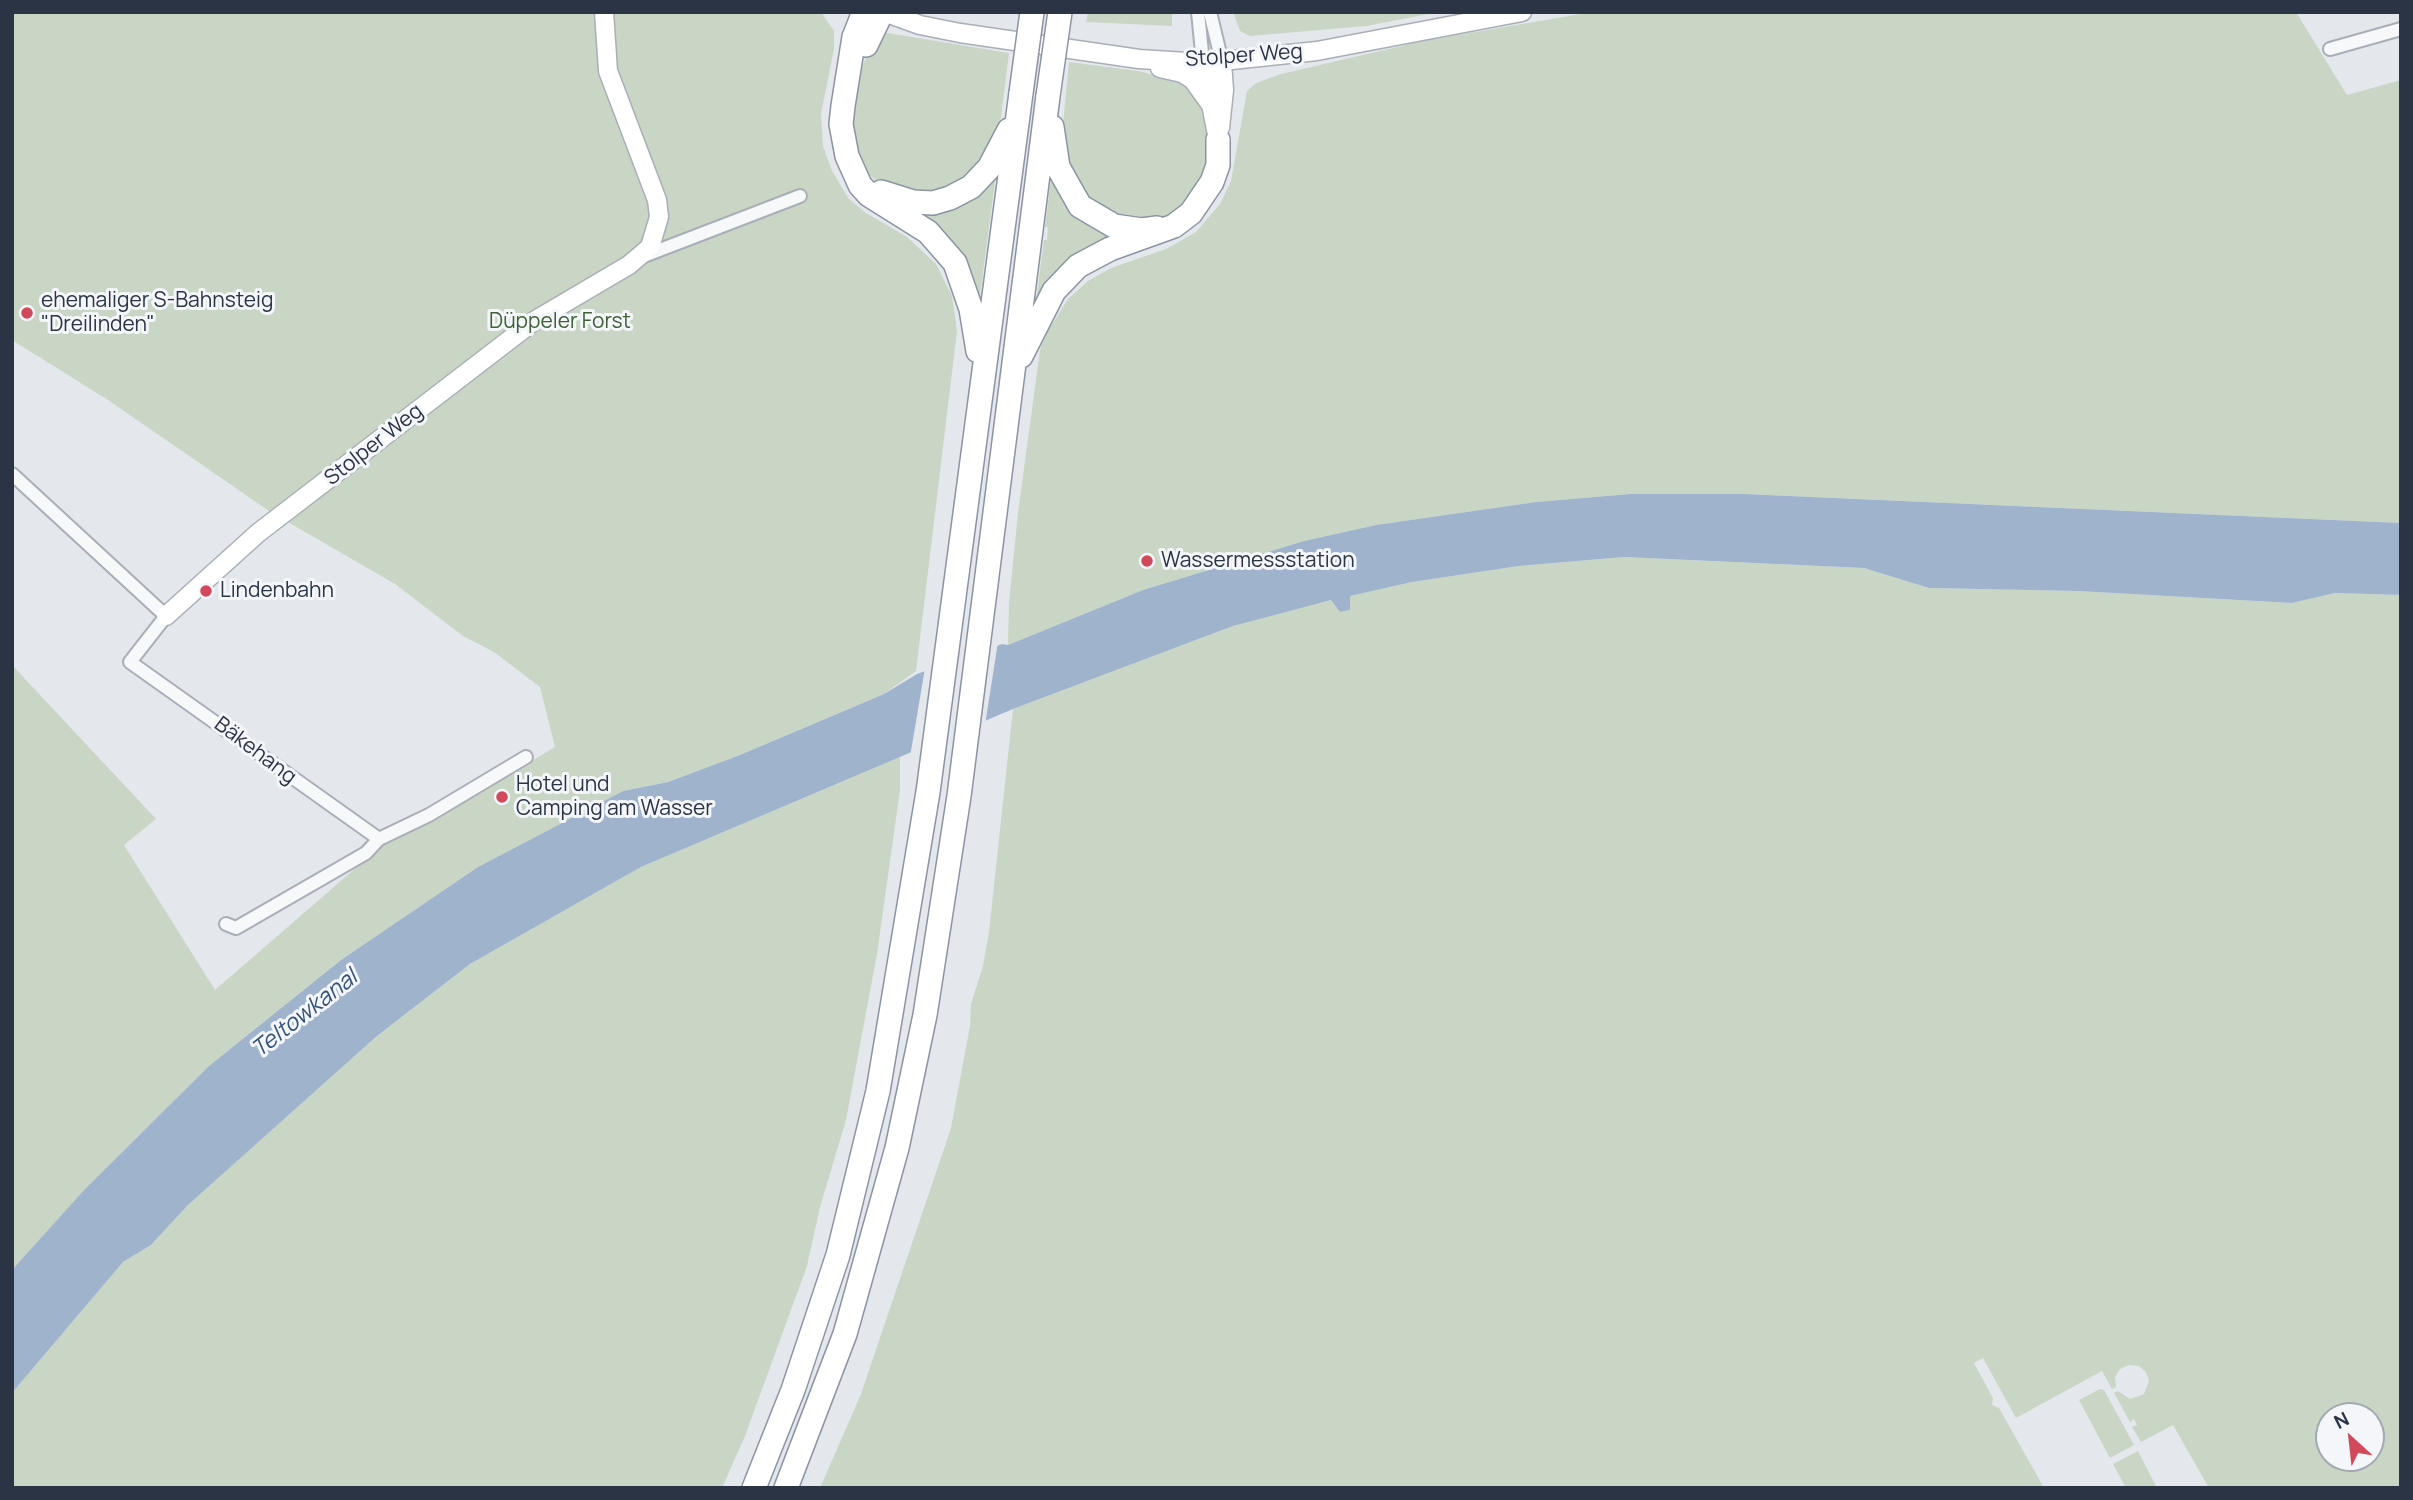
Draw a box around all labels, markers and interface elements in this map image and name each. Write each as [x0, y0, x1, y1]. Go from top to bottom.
street label: Stolper Weg [1184, 39, 1304, 73]
place label: ehemaliger S-Bahnsteig "Dreilinden" [41, 288, 273, 338]
marker: ehemaliger S-Bahnsteig "Dreilinden" [19, 305, 35, 321]
park label: Düppeler Forst [489, 309, 631, 335]
street label: Stolper Weg [320, 399, 428, 491]
place label: Wassermessstation [1161, 548, 1355, 574]
marker: Wassermessstation [1139, 553, 1155, 569]
place label: Lindenbahn [220, 578, 334, 604]
marker: Lindenbahn [198, 583, 214, 599]
street label: Bäkehang [209, 712, 301, 790]
place label: Hotel und Camping am Wasser [516, 772, 713, 822]
marker: Hotel und Camping am Wasser [494, 789, 510, 805]
water label: Teltowkanal [247, 964, 363, 1064]
north arrow [2315, 1402, 2385, 1472]
text: N [2329, 1405, 2353, 1435]

